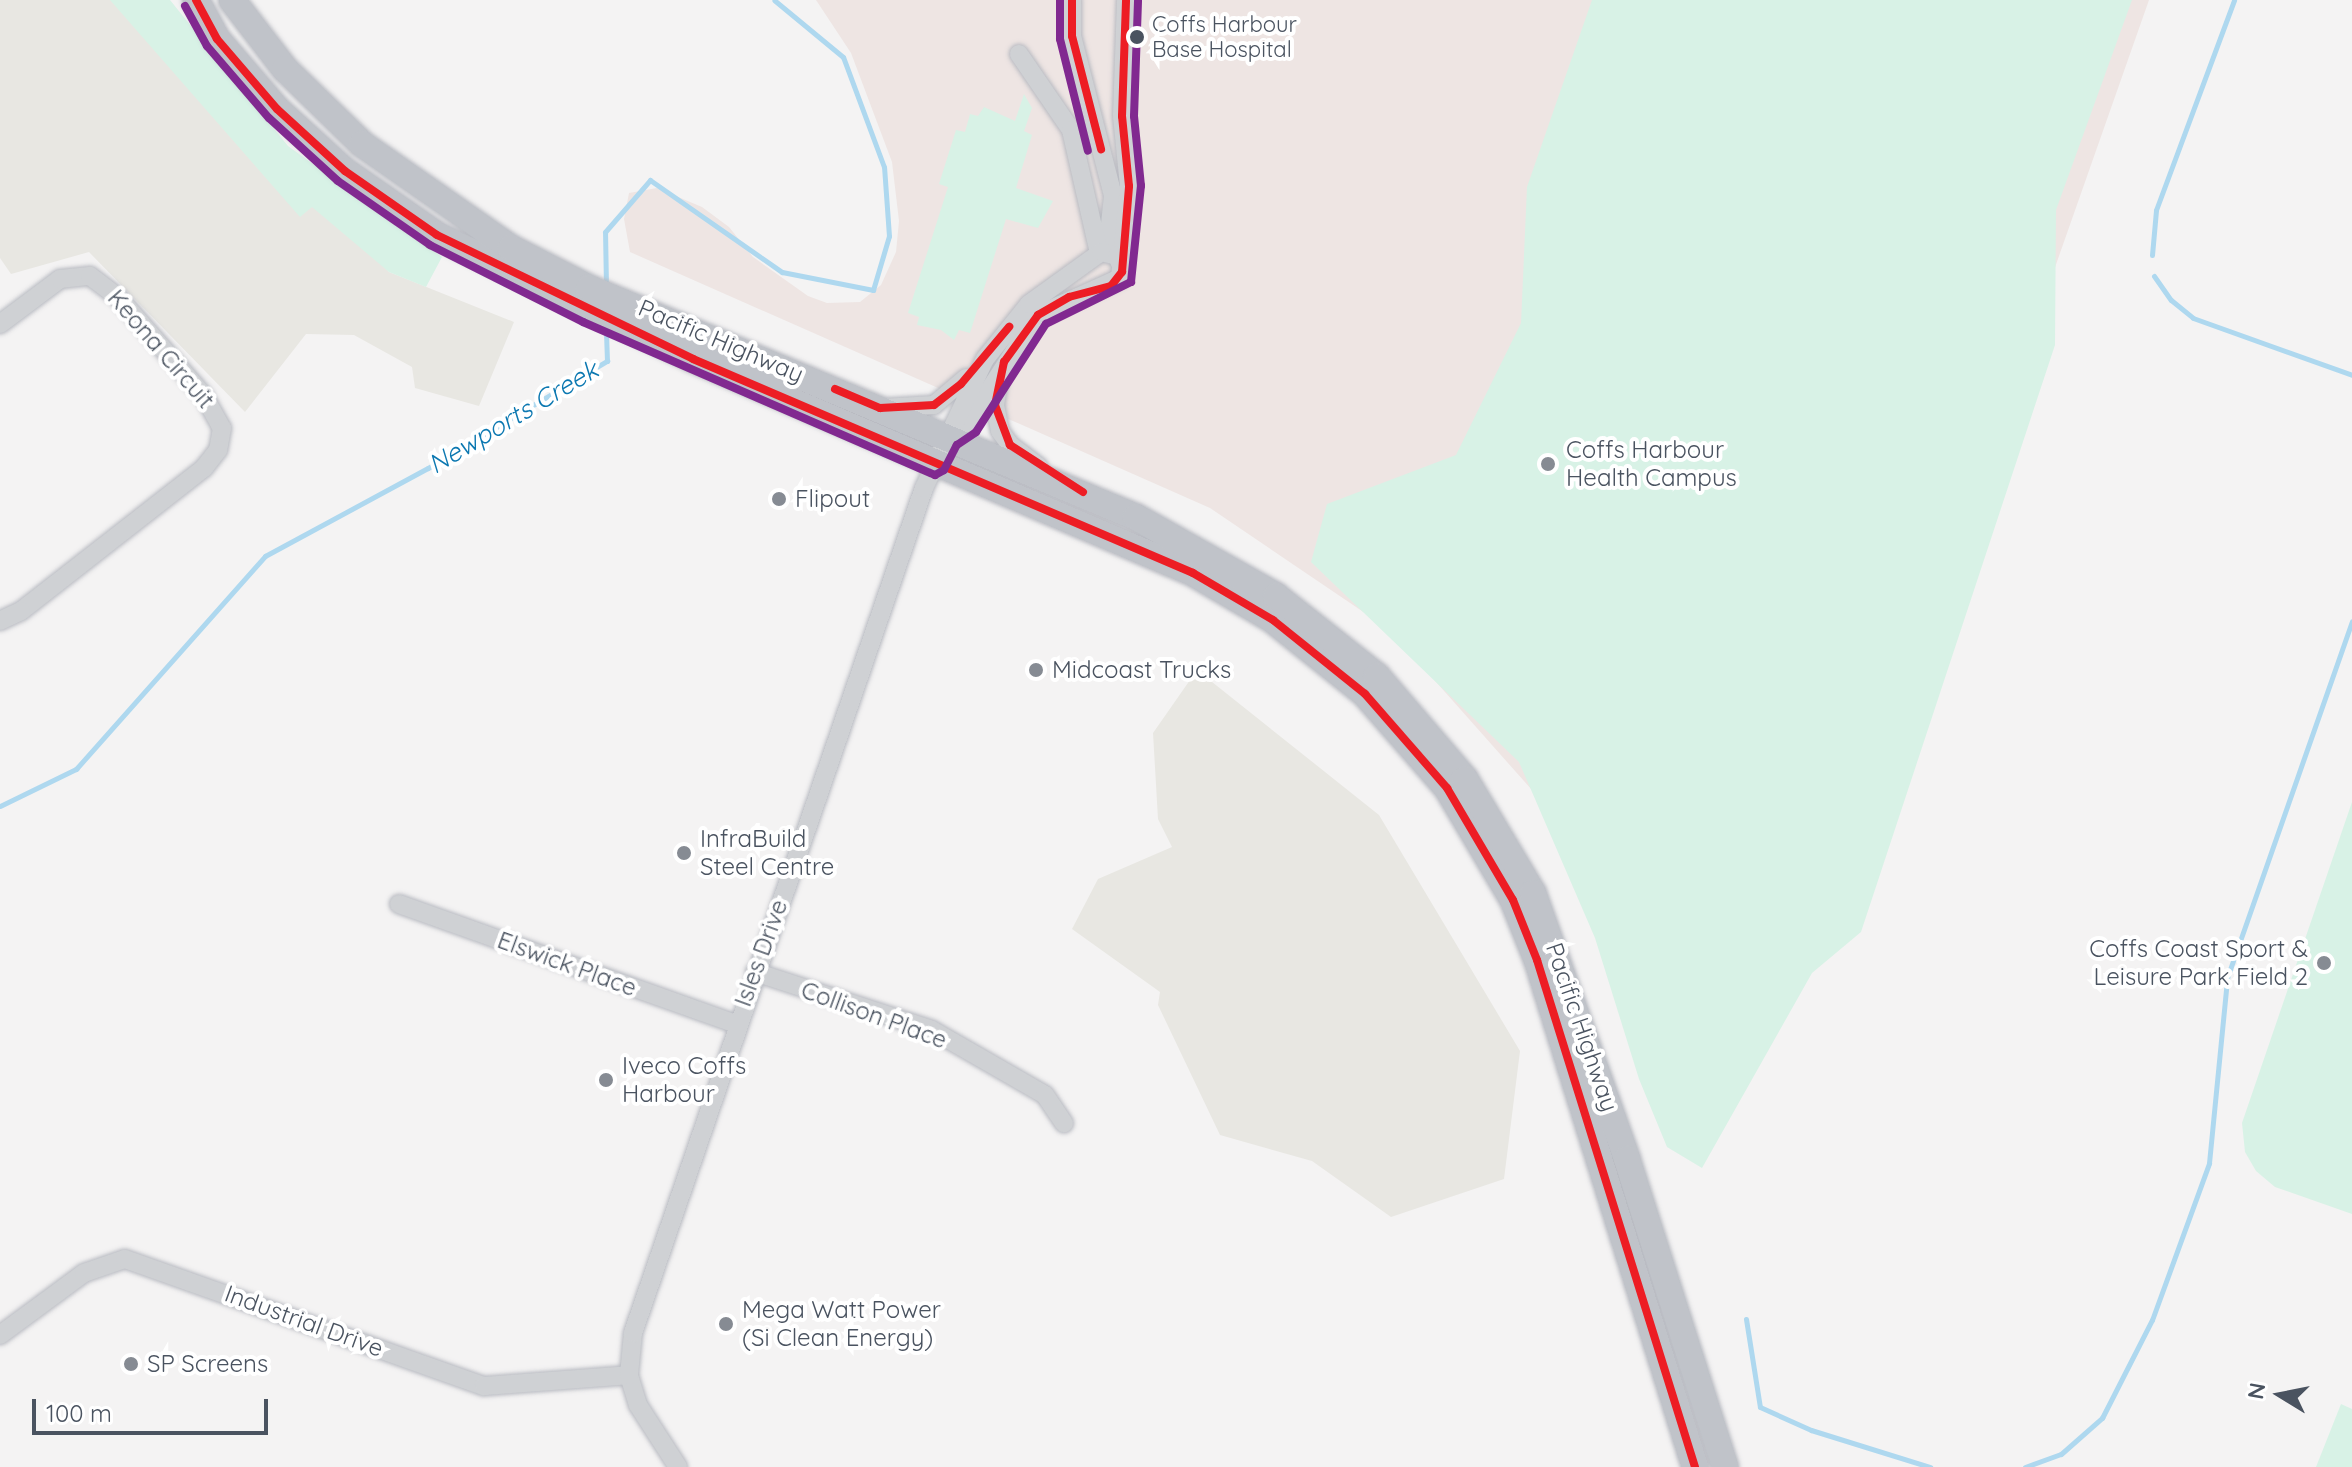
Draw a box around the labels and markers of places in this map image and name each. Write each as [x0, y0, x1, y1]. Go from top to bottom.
place label: Coffs Harbour Base Hospital [1152, 11, 1297, 62]
marker: Coffs Harbour Base Hospital [1129, 29, 1145, 45]
place label: Coffs Harbour Health Campus [1566, 436, 1737, 492]
marker: Coffs Harbour Health Campus [1537, 453, 1559, 475]
place label: Flipout [795, 485, 870, 513]
marker: Flipout [770, 490, 788, 508]
place label: Midcoast Trucks [1052, 656, 1231, 684]
marker: Midcoast Trucks [1027, 661, 1045, 679]
place label: InfraBuild Steel Centre [700, 825, 834, 881]
marker: InfraBuild Steel Centre [675, 844, 693, 862]
place label: Coffs Coast Sport & Leisure Park Field 2 [2089, 935, 2308, 991]
marker: Coffs Coast Sport & Leisure Park Field 2 [2315, 954, 2333, 972]
place label: Iveco Coffs Harbour [622, 1052, 746, 1108]
marker: Iveco Coffs Harbour [597, 1071, 615, 1089]
place label: Mega Watt Power (Si Clean Energy) [742, 1296, 941, 1352]
marker: Mega Watt Power (Si Clean Energy) [717, 1315, 735, 1333]
place label: SP Screens [147, 1350, 268, 1378]
marker: SP Screens [122, 1355, 140, 1373]

